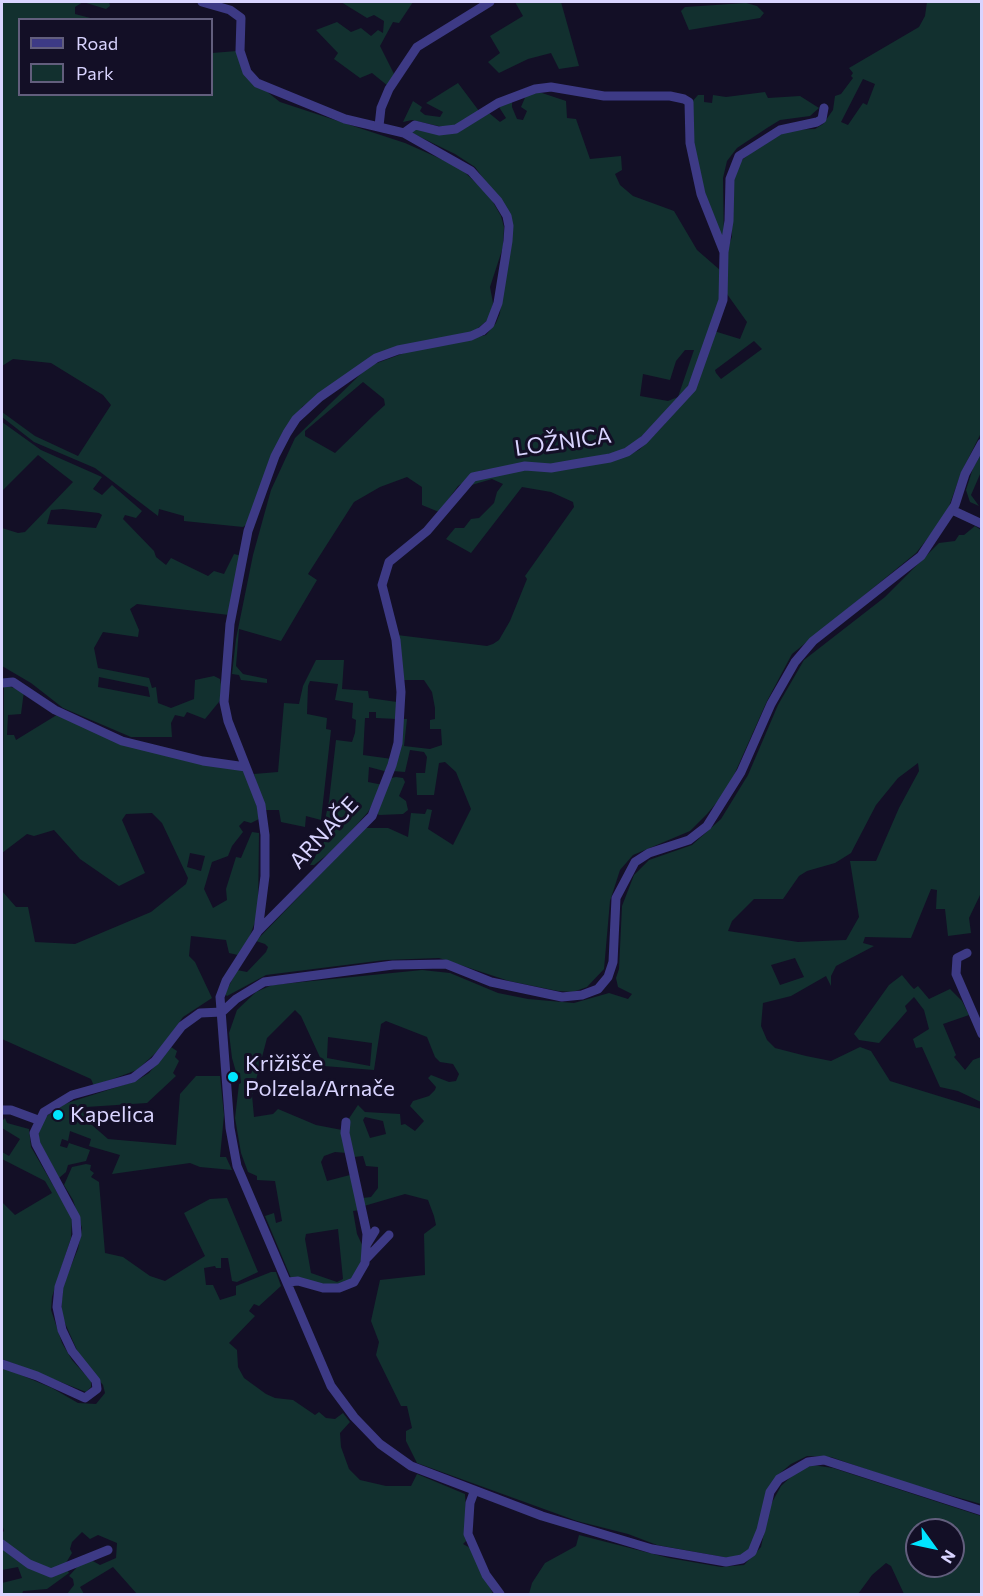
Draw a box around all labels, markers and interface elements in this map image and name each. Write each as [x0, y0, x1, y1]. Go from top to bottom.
legend [18, 18, 213, 96]
text: Road [76, 32, 118, 54]
text: Park [76, 62, 114, 84]
street label: LOŽNICA [513, 422, 613, 462]
street label: ARNAČE [284, 791, 364, 875]
place label: Križišče Polzela/Arnače [245, 1051, 395, 1102]
marker: Križišče Polzela/Arnače [226, 1070, 240, 1084]
place label: Kapelica [70, 1102, 155, 1128]
marker: Kapelica [51, 1108, 65, 1122]
north arrow [905, 1518, 965, 1578]
text: N [938, 1547, 960, 1567]

